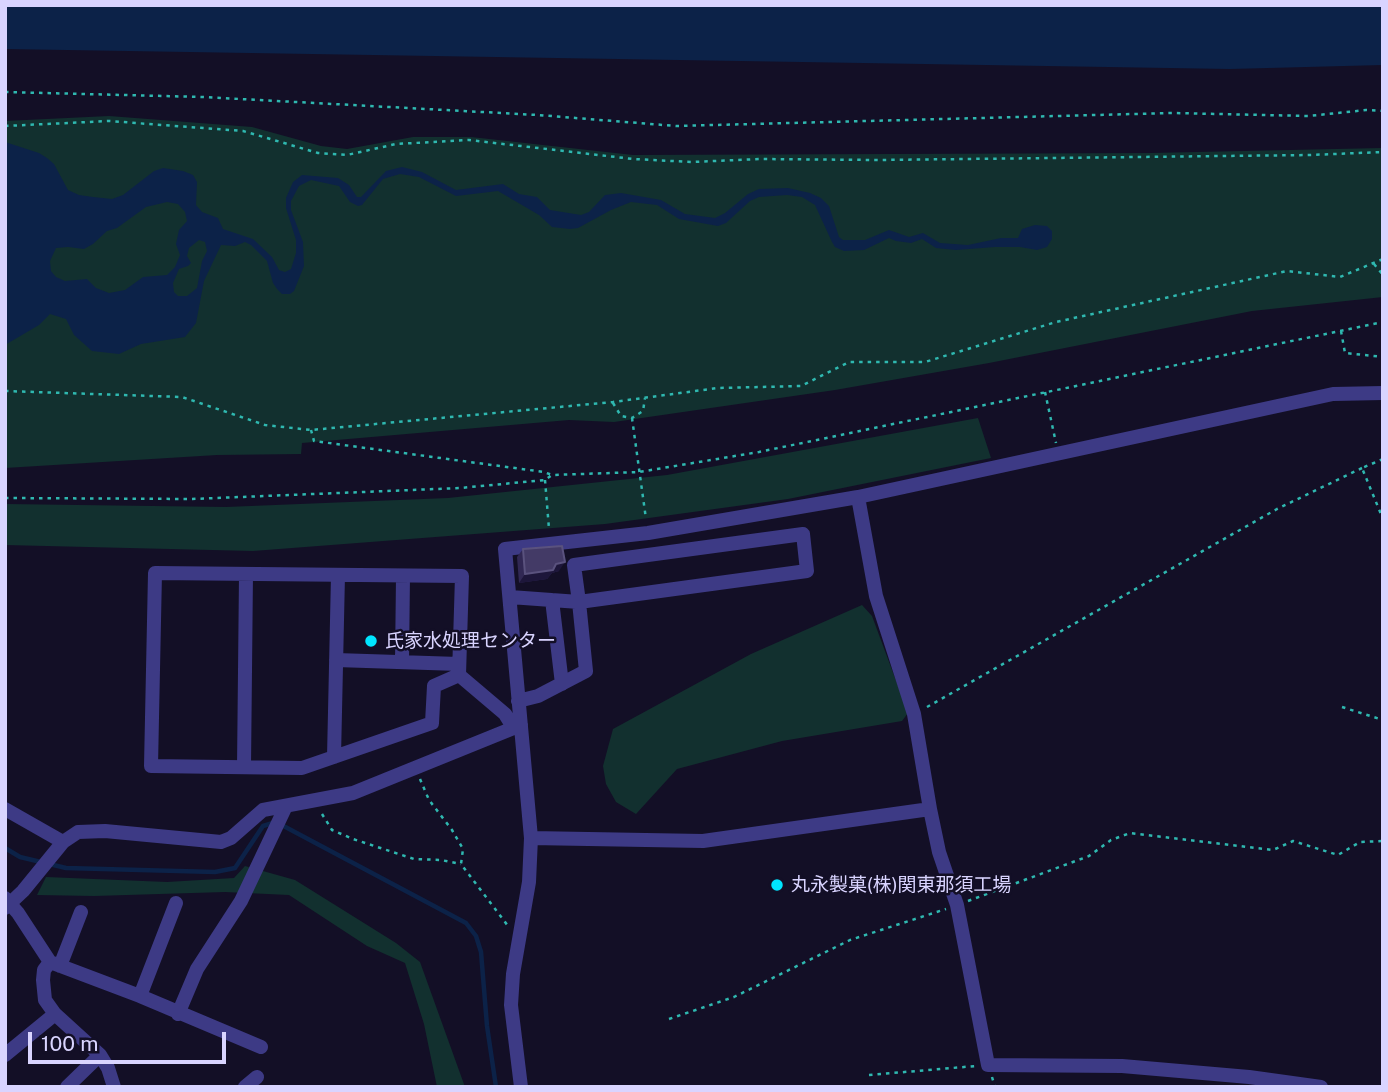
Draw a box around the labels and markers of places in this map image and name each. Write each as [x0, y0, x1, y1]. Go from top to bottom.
place label: 氏家水処理センター [385, 630, 556, 652]
marker: 氏家水処理センター [363, 633, 379, 649]
place label: 丸永製菓(株)関東那須工場 [791, 874, 1012, 896]
marker: 丸永製菓(株)関東那須工場 [769, 877, 785, 893]

